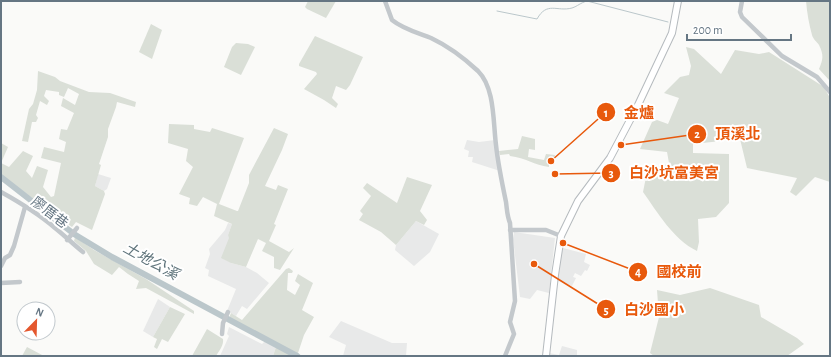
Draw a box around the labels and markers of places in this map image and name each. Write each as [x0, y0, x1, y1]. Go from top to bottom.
callout: 金爐 [596, 99, 662, 126]
callout: 頂溪北 [687, 121, 768, 148]
callout: 白沙坑富美宮 [601, 159, 727, 186]
callout: 國校前 [628, 258, 709, 285]
callout: 白沙國小 [596, 296, 692, 323]

